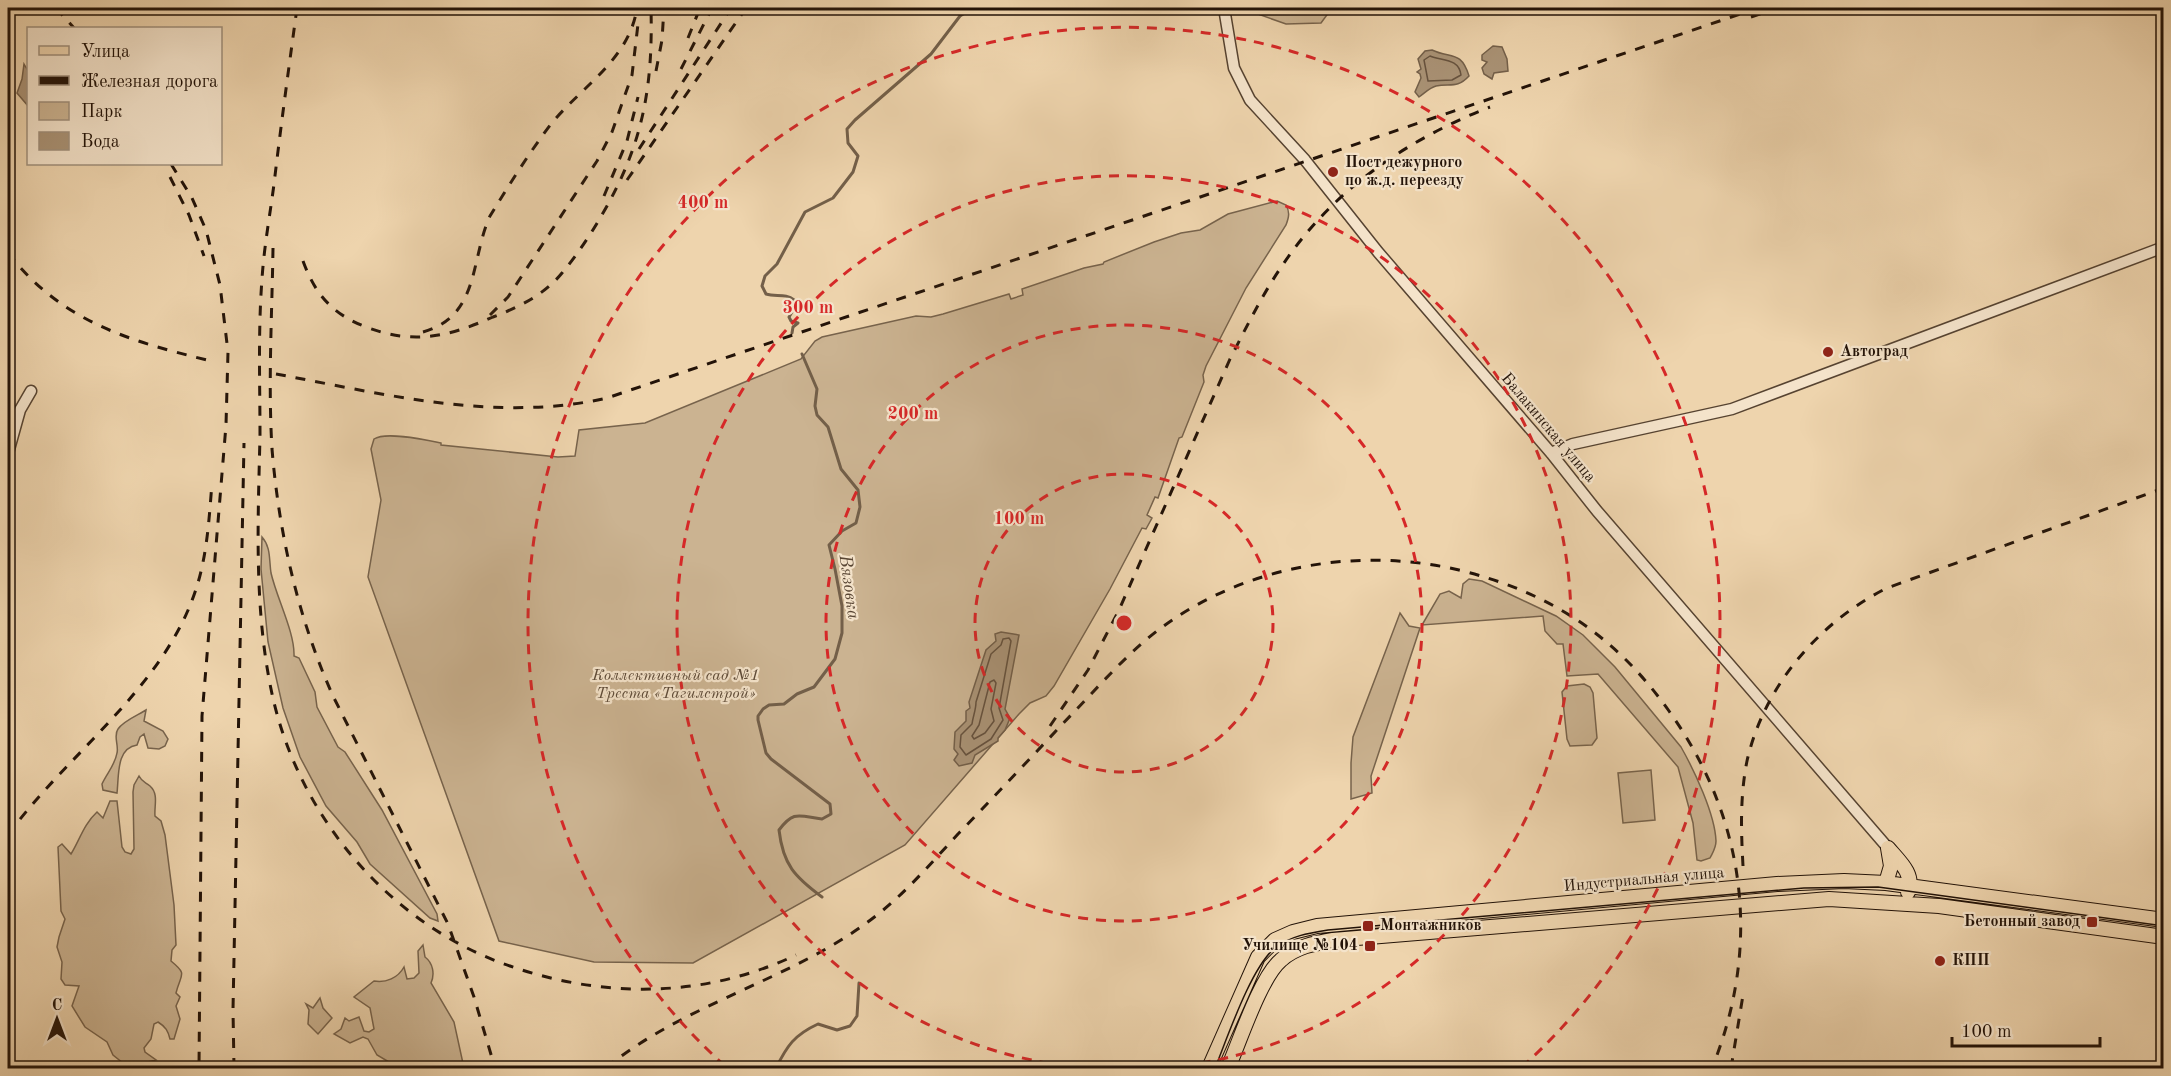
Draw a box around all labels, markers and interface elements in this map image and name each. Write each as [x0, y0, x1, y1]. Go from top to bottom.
legend [27, 27, 222, 165]
text: Улица [81, 43, 130, 61]
text: Железная дорога [81, 73, 218, 91]
text: Парк [81, 103, 122, 121]
text: Вода [81, 133, 120, 151]
place label: Пост дежурного по ж.д. переезду [1345, 155, 1464, 189]
marker: Пост дежурного по ж.д. переезду [1326, 165, 1340, 179]
text: 400 m [678, 194, 728, 212]
text: 300 m [783, 299, 833, 317]
place label: Автоград [1840, 344, 1908, 360]
marker: Автоград [1821, 345, 1835, 359]
street label: Балакинская улица [1498, 370, 1598, 486]
text: 200 m [888, 405, 938, 423]
text: 100 m [994, 510, 1044, 528]
water label: Вязовка [835, 553, 862, 621]
centre of rings [1114, 613, 1134, 633]
park label: Коллективный сад №1 Треста «Тагилстрой» [591, 668, 760, 702]
street label: Индустриальная улица [1563, 865, 1725, 895]
place label: Бетонный завод [1964, 914, 2080, 930]
marker: Бетонный завод [2085, 915, 2099, 929]
place label: Монтажников [1380, 918, 1481, 934]
marker: Монтажников [1361, 919, 1375, 933]
place label: Училище №104 [1242, 938, 1358, 954]
marker: Училище №104 [1363, 939, 1377, 953]
place label: КПП [1952, 953, 1990, 969]
marker: КПП [1933, 954, 1947, 968]
north arrow [27, 989, 87, 1049]
text: С [52, 998, 62, 1014]
scale bar [1952, 1010, 2100, 1048]
text: 100 m [1961, 1023, 2012, 1041]

